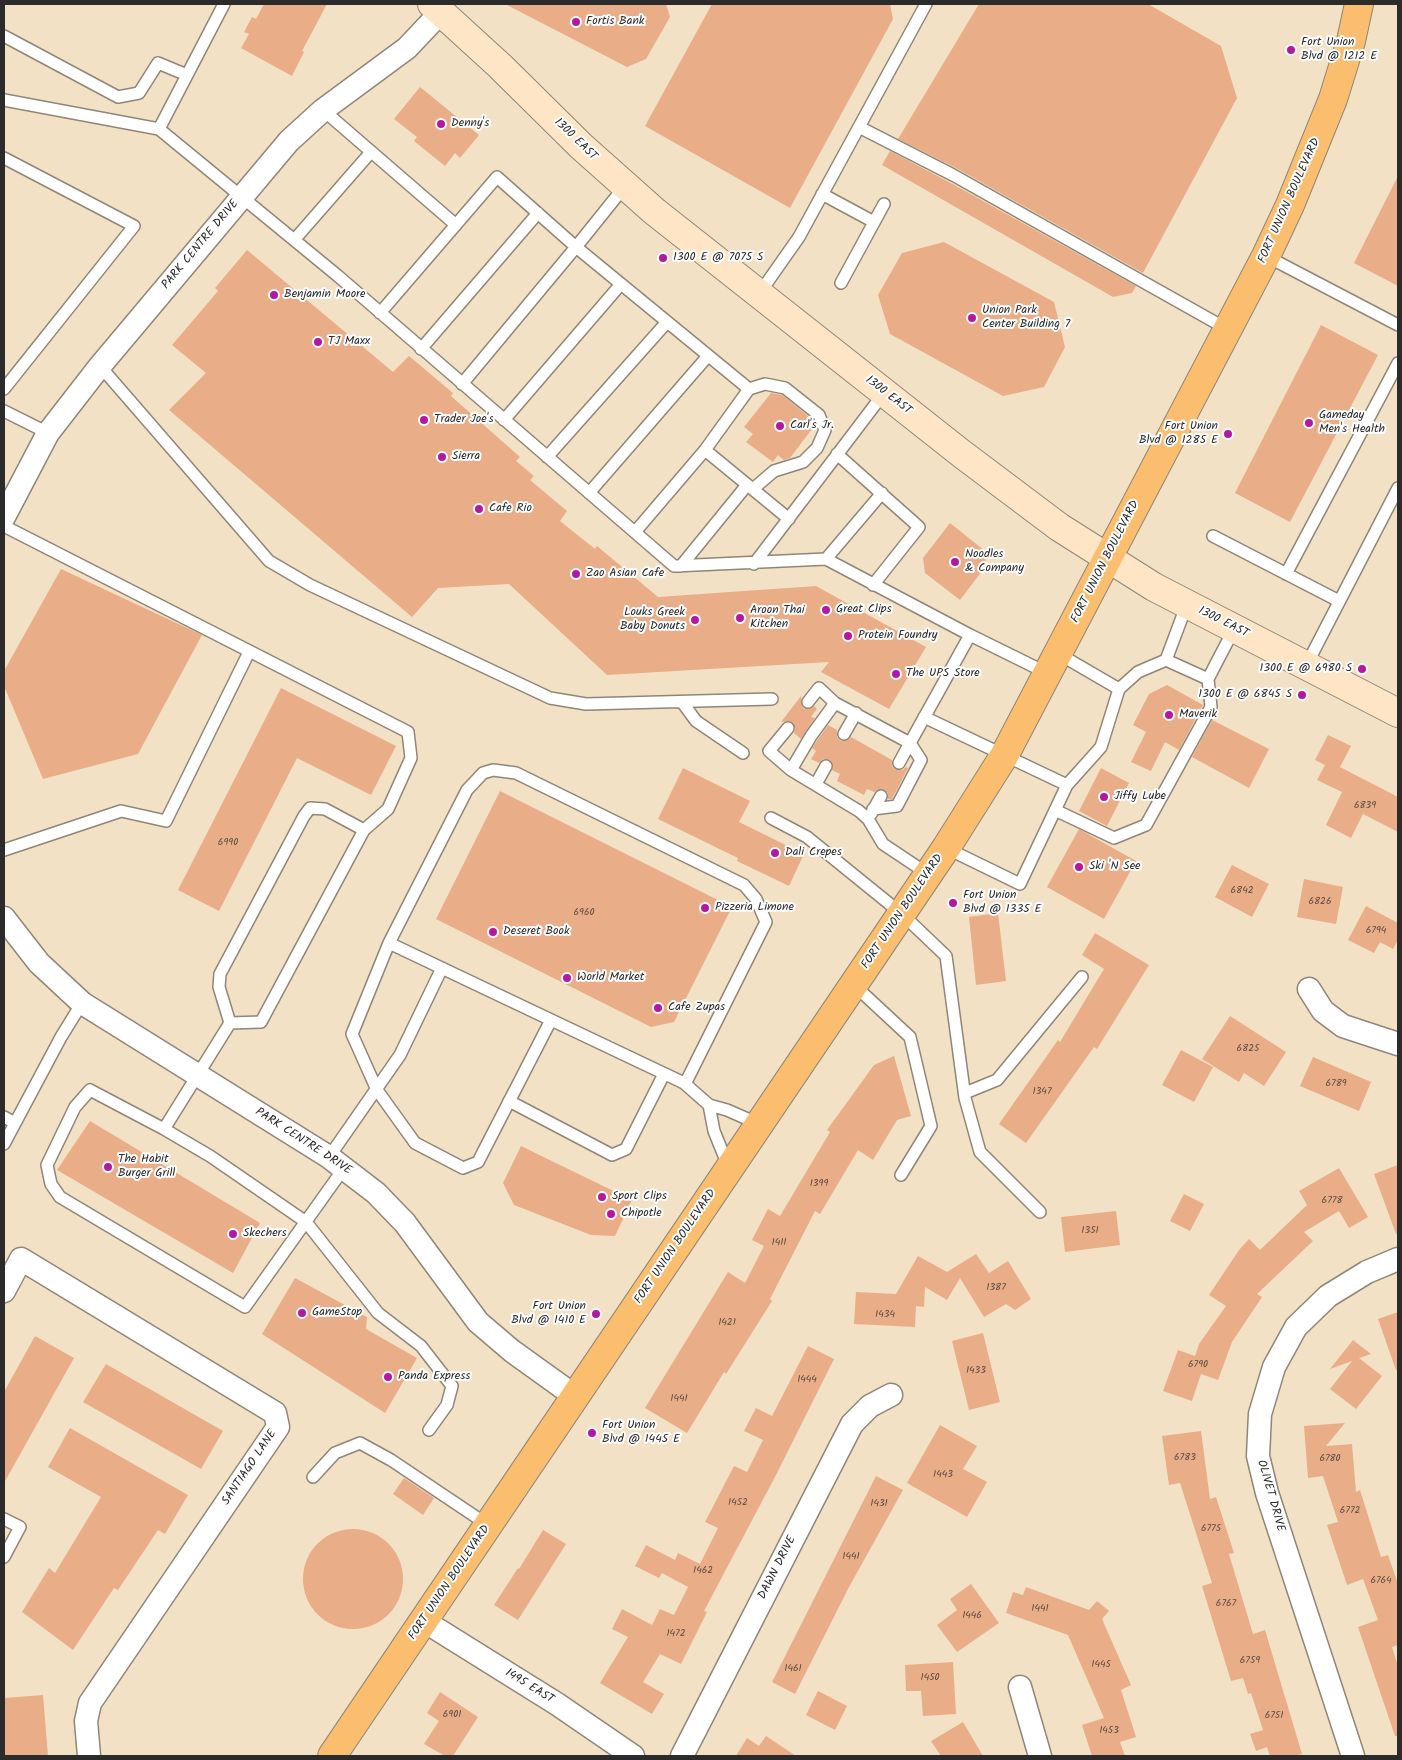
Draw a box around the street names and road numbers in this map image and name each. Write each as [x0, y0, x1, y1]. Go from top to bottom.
street label: 1300 EAST [550, 116, 600, 164]
street label: FORT UNION BOULEVARD [1256, 136, 1324, 266]
street label: PARK CENTRE DRIVE [159, 197, 243, 293]
street label: 1300 EAST [862, 374, 914, 418]
street label: FORT UNION BOULEVARD [1069, 498, 1143, 626]
street label: 1300 EAST [1195, 604, 1251, 642]
street label: FORT UNION BOULEVARD [859, 852, 947, 972]
street label: PARK CENTRE DRIVE [252, 1105, 354, 1179]
street label: FORT UNION BOULEVARD [632, 1187, 720, 1307]
street label: SANTIAGO LANE [220, 1428, 280, 1508]
street label: OLIVET DRIVE [1253, 1458, 1287, 1534]
street label: FORT UNION BOULEVARD [406, 1523, 494, 1643]
street label: DAWN DRIVE [756, 1534, 800, 1602]
street label: 1495 EAST [502, 1666, 556, 1708]

